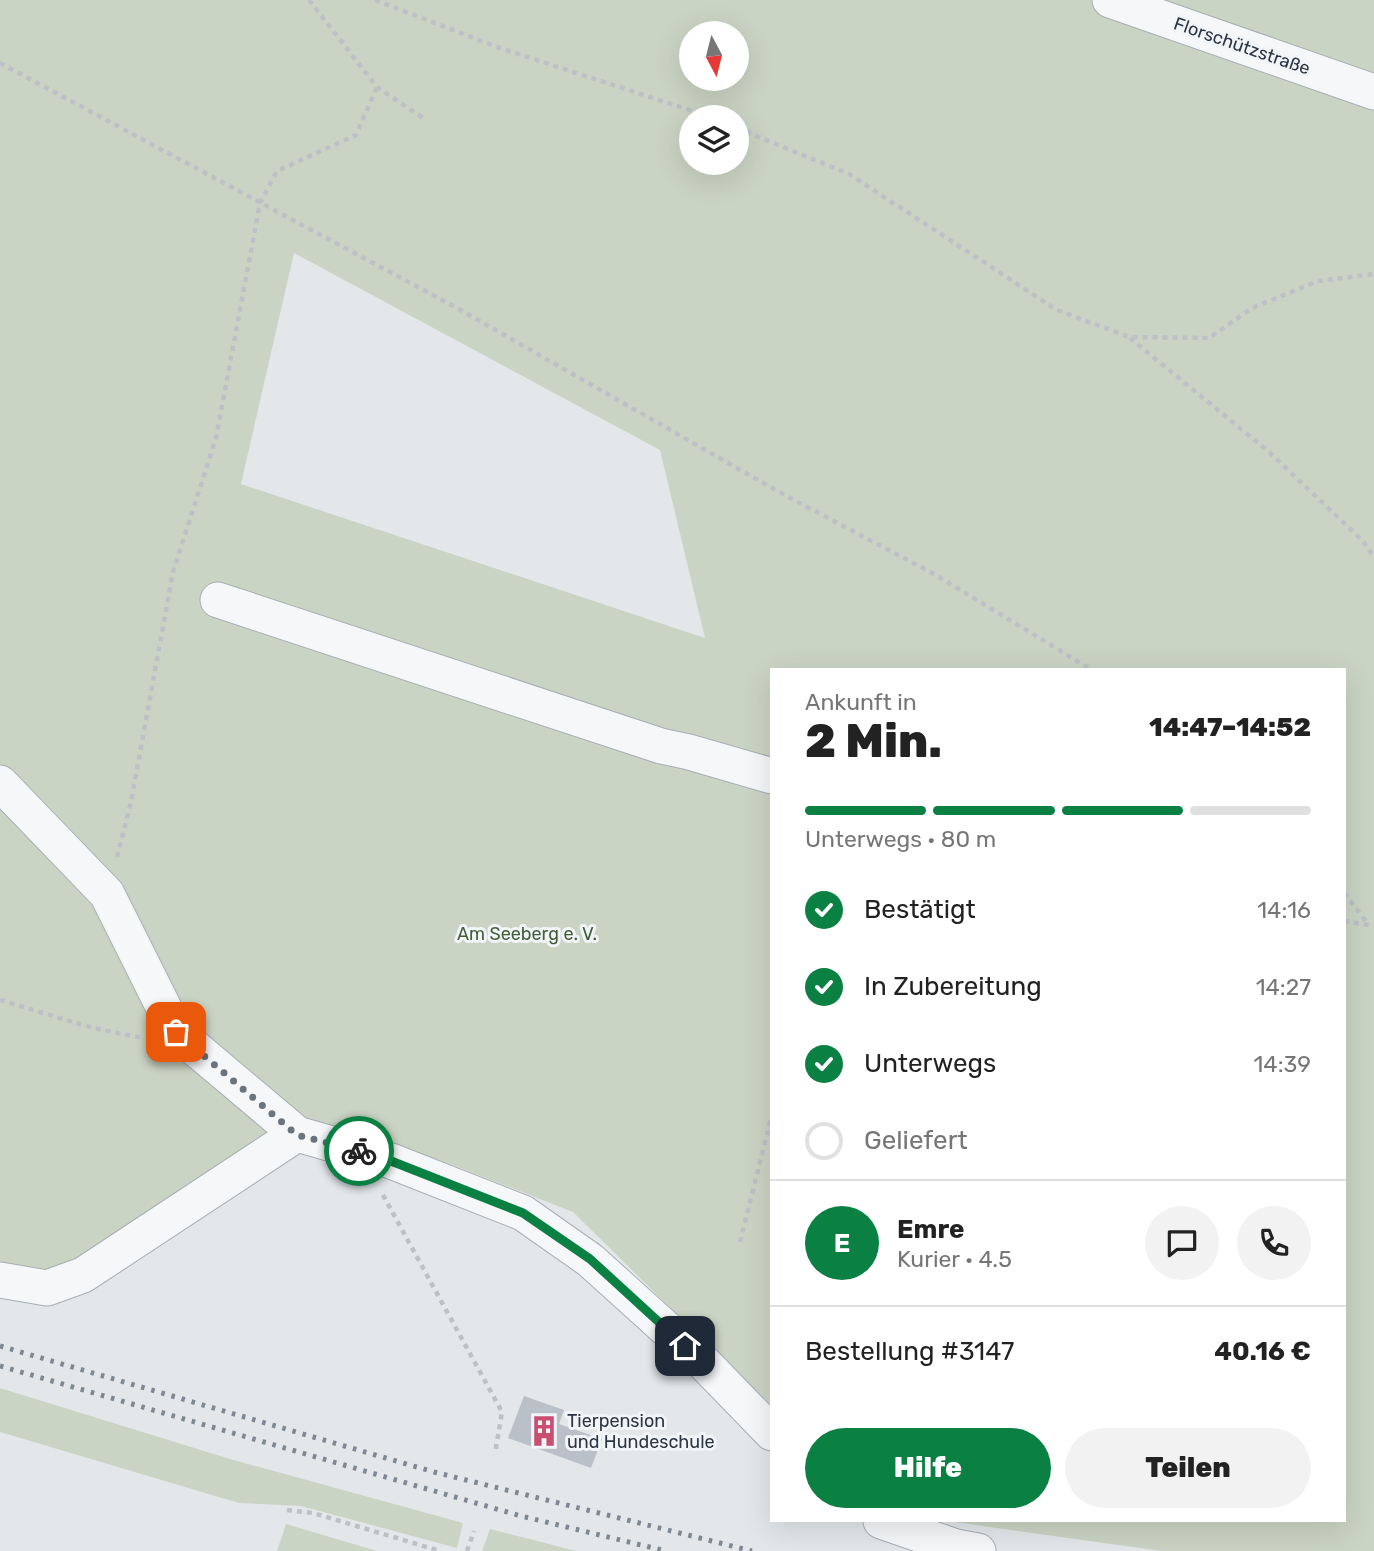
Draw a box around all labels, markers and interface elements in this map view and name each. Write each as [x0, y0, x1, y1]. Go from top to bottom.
street label: Florschützstraße [1171, 12, 1313, 80]
north arrow [679, 21, 749, 91]
map controls [679, 21, 749, 175]
button: layers [679, 105, 749, 175]
text: Ankunft in [805, 688, 917, 716]
text: 14:47–14:52 [1149, 712, 1311, 743]
text: 2 Min. [805, 714, 942, 769]
text: Unterwegs · 80 m [805, 825, 996, 853]
icon: check [805, 891, 843, 929]
text: Bestätigt [864, 894, 976, 925]
text: 14:16 [1257, 896, 1311, 924]
park label: Am Seeberg e. V. [457, 923, 597, 945]
icon: check [805, 968, 843, 1006]
text: In Zubereitung [864, 971, 1042, 1002]
text: 14:27 [1256, 973, 1311, 1001]
pin [146, 1002, 206, 1062]
icon: bag [157, 1013, 195, 1051]
icon: check [805, 1045, 843, 1083]
text: Unterwegs [864, 1048, 996, 1079]
text: 14:39 [1254, 1050, 1311, 1078]
courier [324, 1116, 394, 1186]
text: Geliefert [864, 1125, 968, 1156]
icon: bike [340, 1132, 378, 1170]
button: chat [1145, 1206, 1219, 1280]
button: phone [1237, 1206, 1311, 1280]
text: Emre [897, 1214, 965, 1245]
text: E [834, 1228, 850, 1259]
text: Kurier · 4.5 [897, 1245, 1012, 1273]
pin [655, 1316, 715, 1376]
icon: home [666, 1327, 704, 1365]
text: Bestellung #3147 [805, 1336, 1014, 1367]
text: 40.16 € [1214, 1336, 1311, 1367]
place label: Tierpension und Hundeschule [567, 1410, 715, 1453]
building icon: Tierpension und Hundeschule [527, 1414, 561, 1448]
button: Hilfe [805, 1428, 1051, 1508]
button: Teilen [1065, 1428, 1311, 1508]

